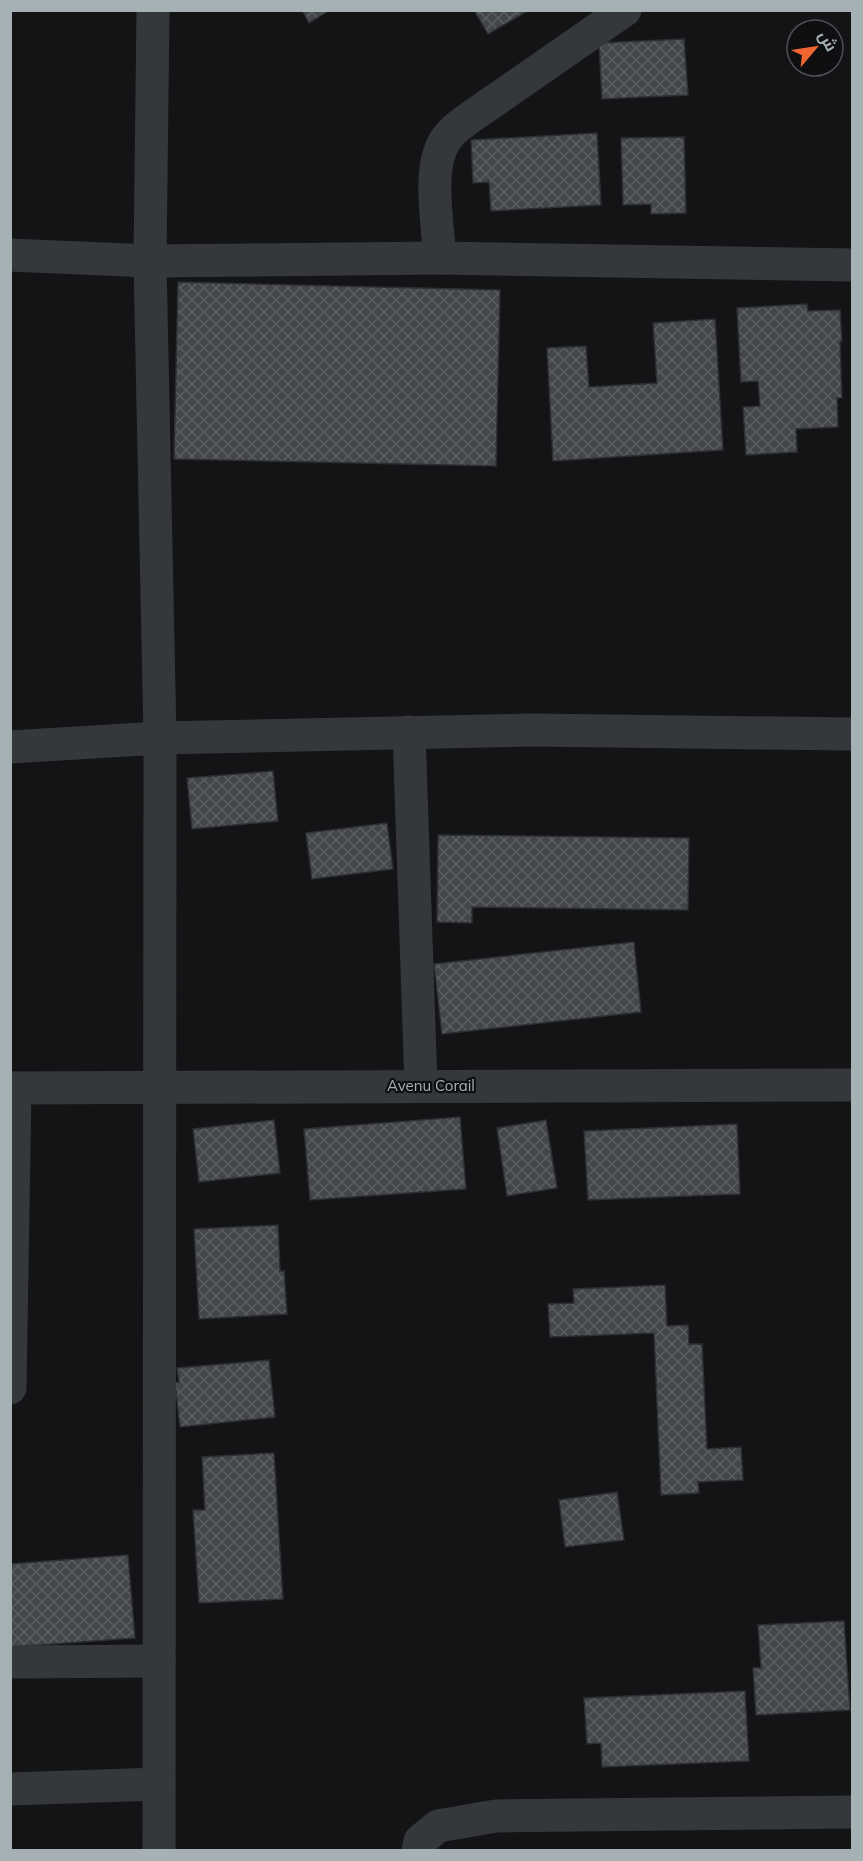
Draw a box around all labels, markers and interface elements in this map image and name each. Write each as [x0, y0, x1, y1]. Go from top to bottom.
north arrow [785, 18, 845, 78]
text: ش [814, 27, 842, 55]
street label: Avenu Corail [387, 1076, 475, 1095]

